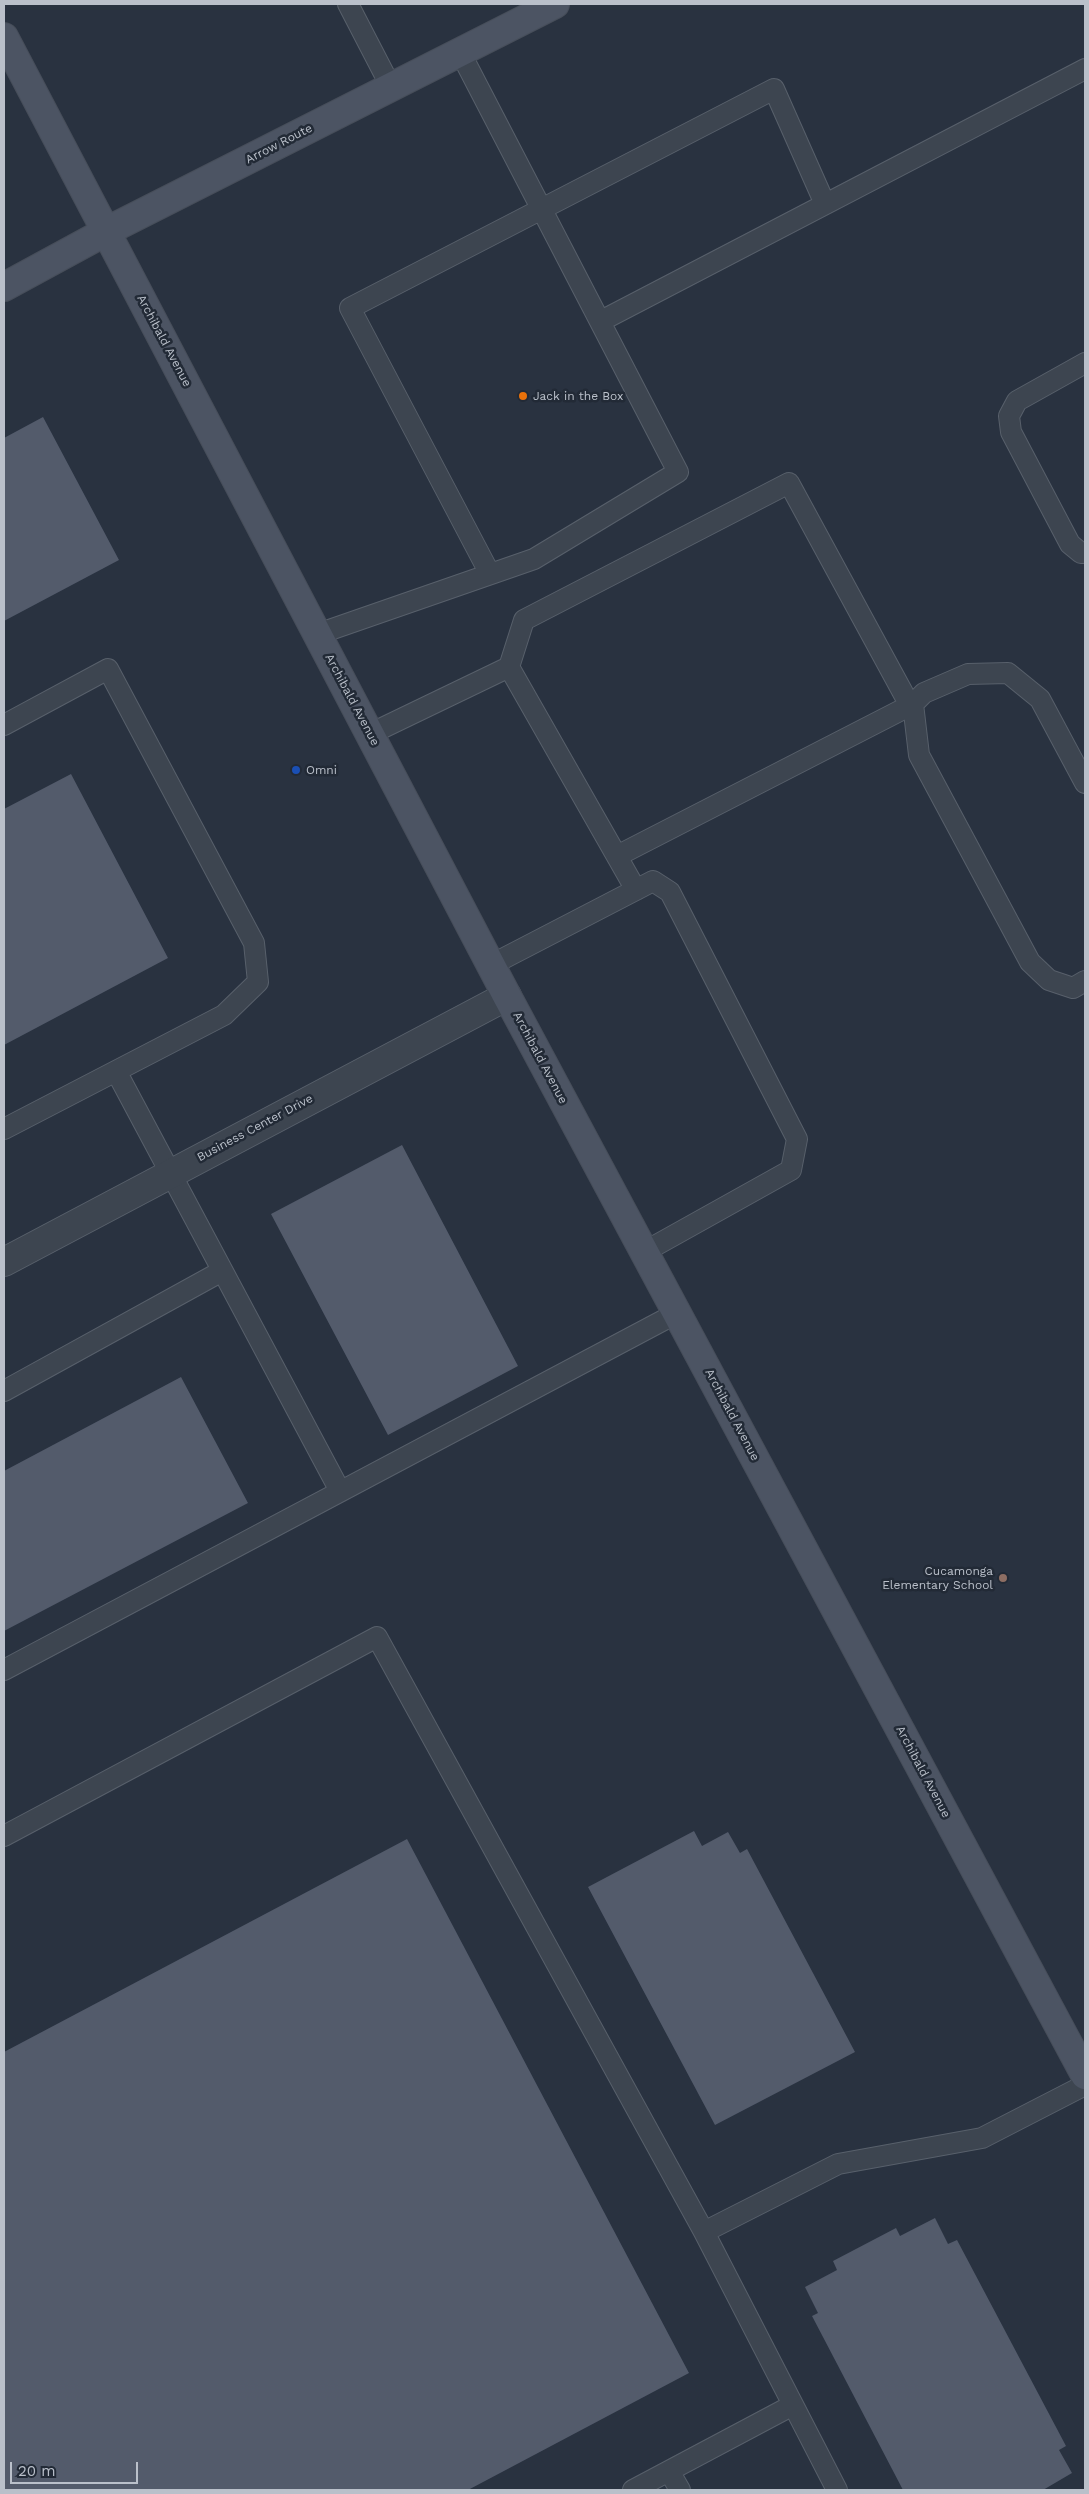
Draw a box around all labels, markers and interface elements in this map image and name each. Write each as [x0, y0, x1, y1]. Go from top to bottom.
street label: Arrow Route [243, 121, 315, 167]
street label: Archibald Avenue [134, 293, 194, 389]
place label: Jack in the Box [533, 389, 623, 403]
marker: Jack in the Box [517, 390, 529, 402]
street label: Archibald Avenue [322, 652, 382, 748]
place label: Omni [306, 763, 337, 777]
marker: Omni [290, 764, 302, 776]
street label: Archibald Avenue [510, 1010, 570, 1106]
street label: Business Center Drive [195, 1091, 315, 1165]
street label: Archibald Avenue [702, 1367, 762, 1463]
place label: Cucamonga Elementary School [882, 1564, 993, 1592]
marker: Cucamonga Elementary School [997, 1572, 1009, 1584]
street label: Archibald Avenue [893, 1724, 953, 1820]
scale bar [12, 2452, 140, 2484]
text: 20 m [18, 2462, 56, 2480]

